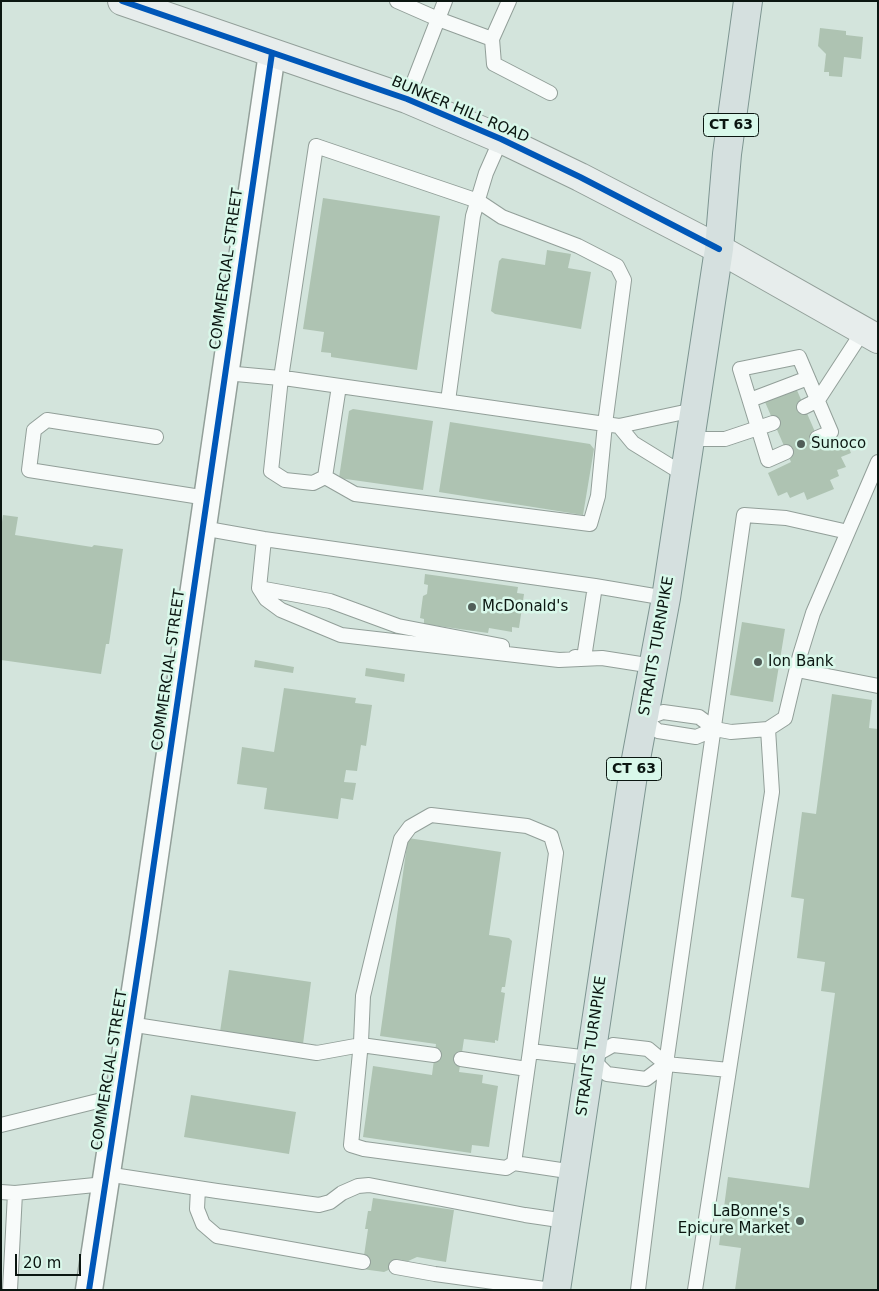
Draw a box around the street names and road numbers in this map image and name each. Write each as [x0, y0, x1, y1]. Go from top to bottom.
street label: BUNKER HILL ROAD [388, 73, 532, 147]
road number: CT 63 [704, 114, 758, 136]
street label: COMMERCIAL STREET [207, 187, 247, 351]
street label: STRAITS TURNPIKE [636, 575, 678, 717]
street label: COMMERCIAL STREET [149, 588, 189, 752]
road number: CT 63 [606, 758, 662, 781]
street label: STRAITS TURNPIKE [573, 975, 611, 1117]
street label: COMMERCIAL STREET [88, 988, 132, 1152]

